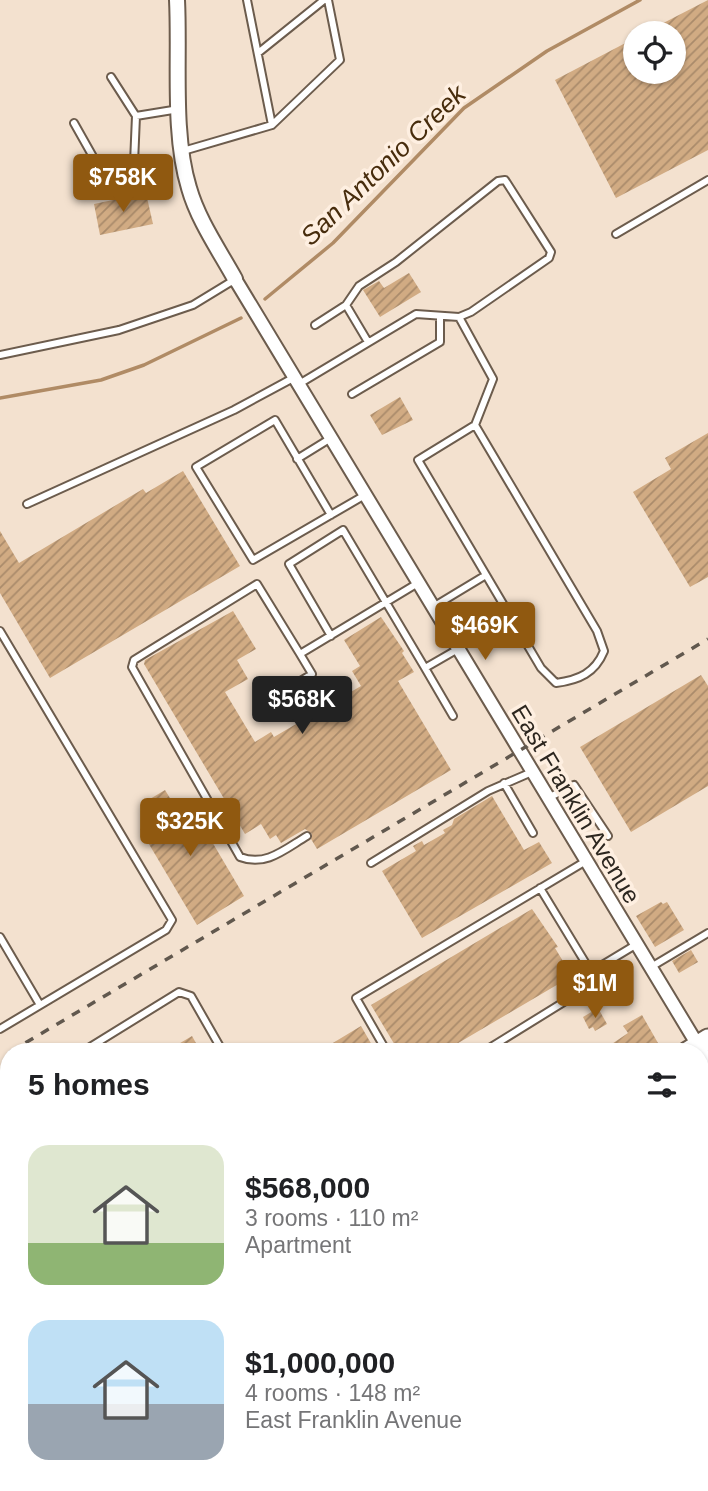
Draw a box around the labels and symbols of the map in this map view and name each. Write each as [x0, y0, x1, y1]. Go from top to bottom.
water label: San Antonio Creek [294, 77, 473, 251]
pin: $758K [74, 154, 172, 214]
pin: $469K [436, 602, 534, 662]
pin: $568K [253, 676, 351, 736]
street label: East Franklin Avenue [506, 700, 646, 908]
pin: $325K [141, 798, 239, 858]
pin: $1M [561, 960, 629, 1020]

